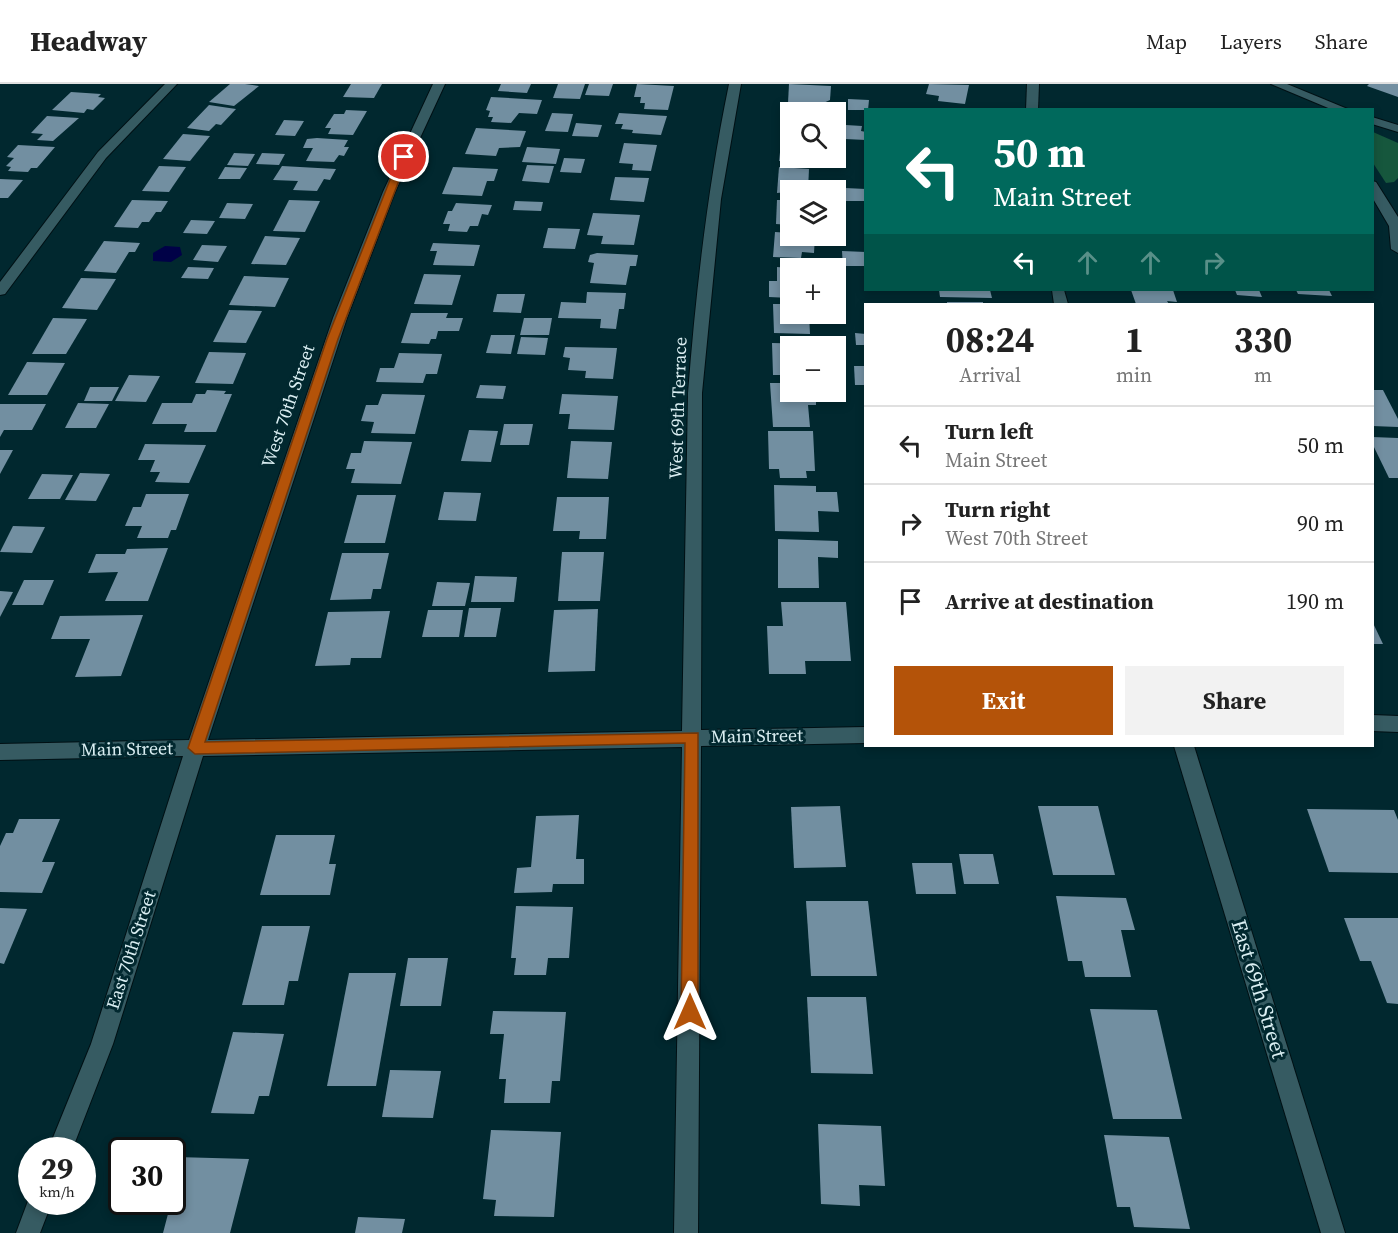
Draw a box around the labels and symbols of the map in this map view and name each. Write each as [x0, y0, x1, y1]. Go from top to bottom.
pin [378, 131, 429, 182]
street label: West 69th Terrace [663, 336, 692, 480]
street label: West 70th Street [255, 341, 320, 471]
street label: Main Street [711, 722, 803, 749]
street label: Main Street [81, 735, 173, 762]
street label: East 70th Street [100, 887, 162, 1012]
street label: East 69th Street [1225, 916, 1294, 1062]
position arrow [658, 980, 722, 1044]
speed limit sign: 30 [108, 1137, 186, 1215]

